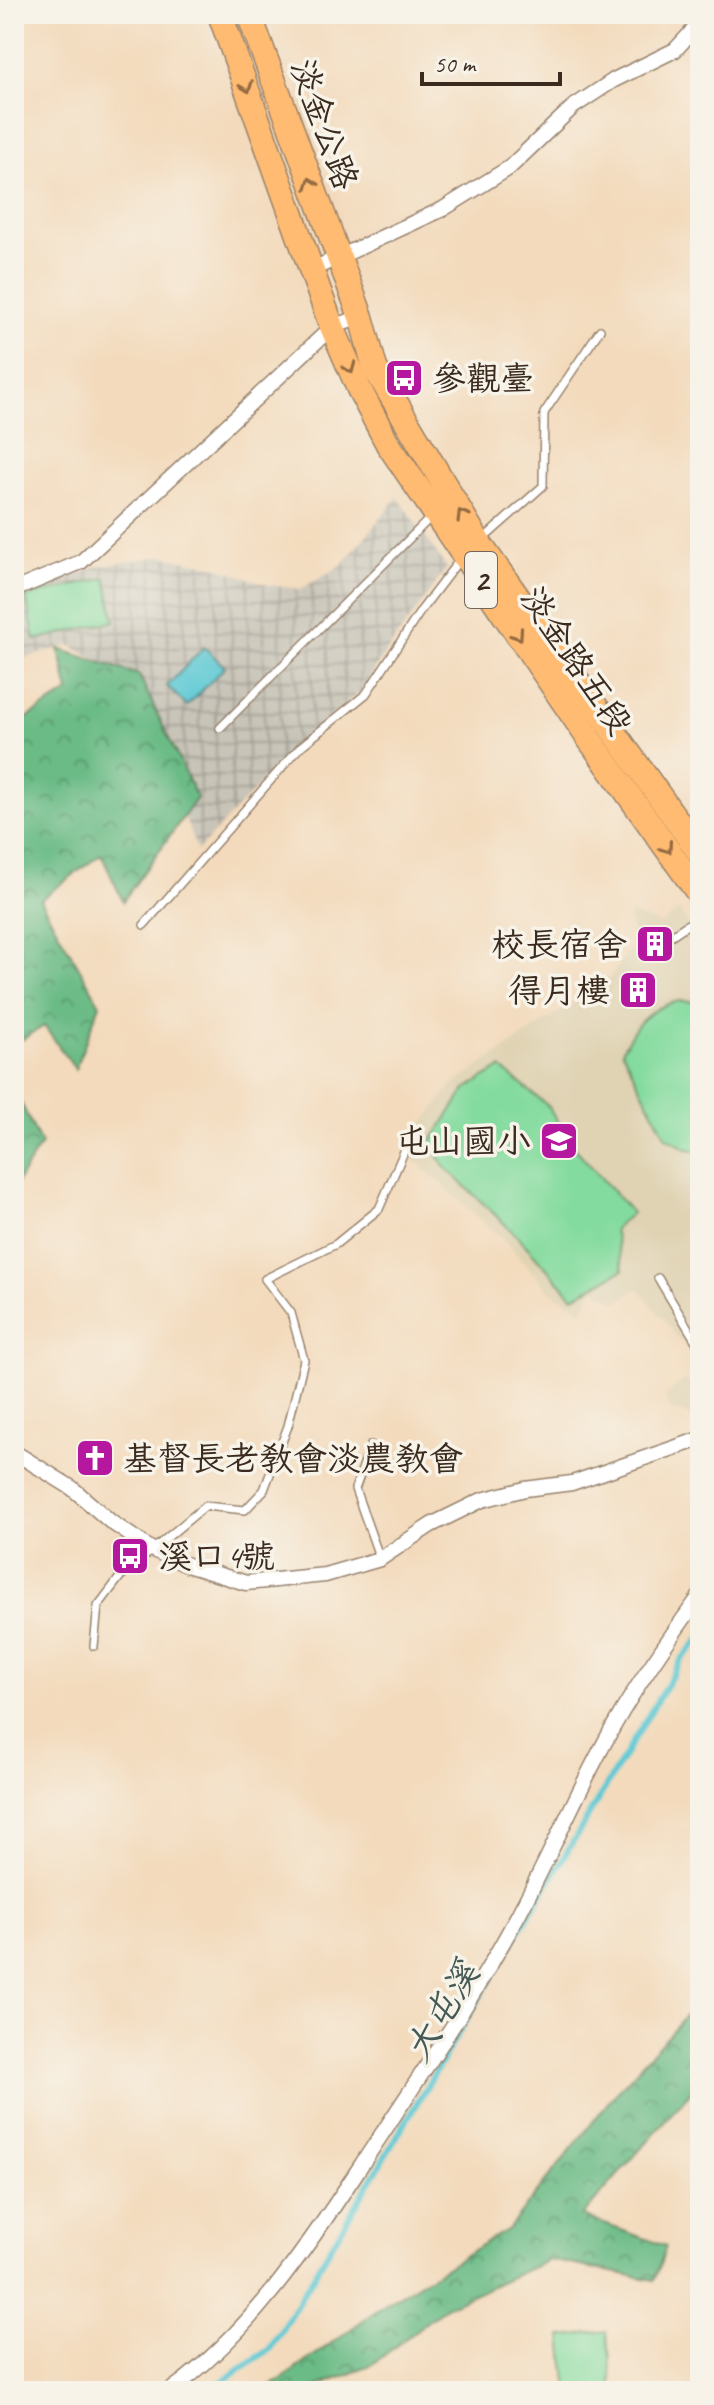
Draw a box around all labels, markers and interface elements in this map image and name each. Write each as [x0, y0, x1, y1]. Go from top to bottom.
scale bar [422, 36, 560, 86]
text: 50 m [434, 49, 477, 79]
street label: 淡金公路 [281, 53, 368, 195]
one-way arrow [237, 80, 253, 94]
one-way arrow [304, 177, 321, 191]
bus stop icon: 參觀臺 [383, 357, 425, 399]
place label: 參觀臺 [432, 357, 534, 400]
one-way arrow [340, 360, 356, 374]
one-way arrow [457, 509, 472, 524]
road number: 2 [465, 552, 497, 608]
street label: 淡金路五段 [511, 578, 642, 743]
one-way arrow [509, 626, 524, 640]
one-way arrow [657, 840, 672, 854]
place label: 校長宿舍 [491, 923, 627, 966]
building icon: 校長宿舍 [634, 923, 676, 965]
place label: 得月樓 [508, 969, 610, 1012]
building icon: 得月樓 [617, 969, 659, 1011]
place label: 屯山國小 [395, 1120, 531, 1163]
school or university icon: 屯山國小 [538, 1120, 580, 1162]
church icon: 基督長老教會淡農教會 [74, 1437, 116, 1479]
place label: 基督長老教會淡農教會 [123, 1437, 463, 1480]
bus stop icon: 溪口4號 [109, 1535, 151, 1577]
place label: 溪口4號 [158, 1535, 275, 1578]
water label: 大屯溪 [394, 1952, 490, 2070]

